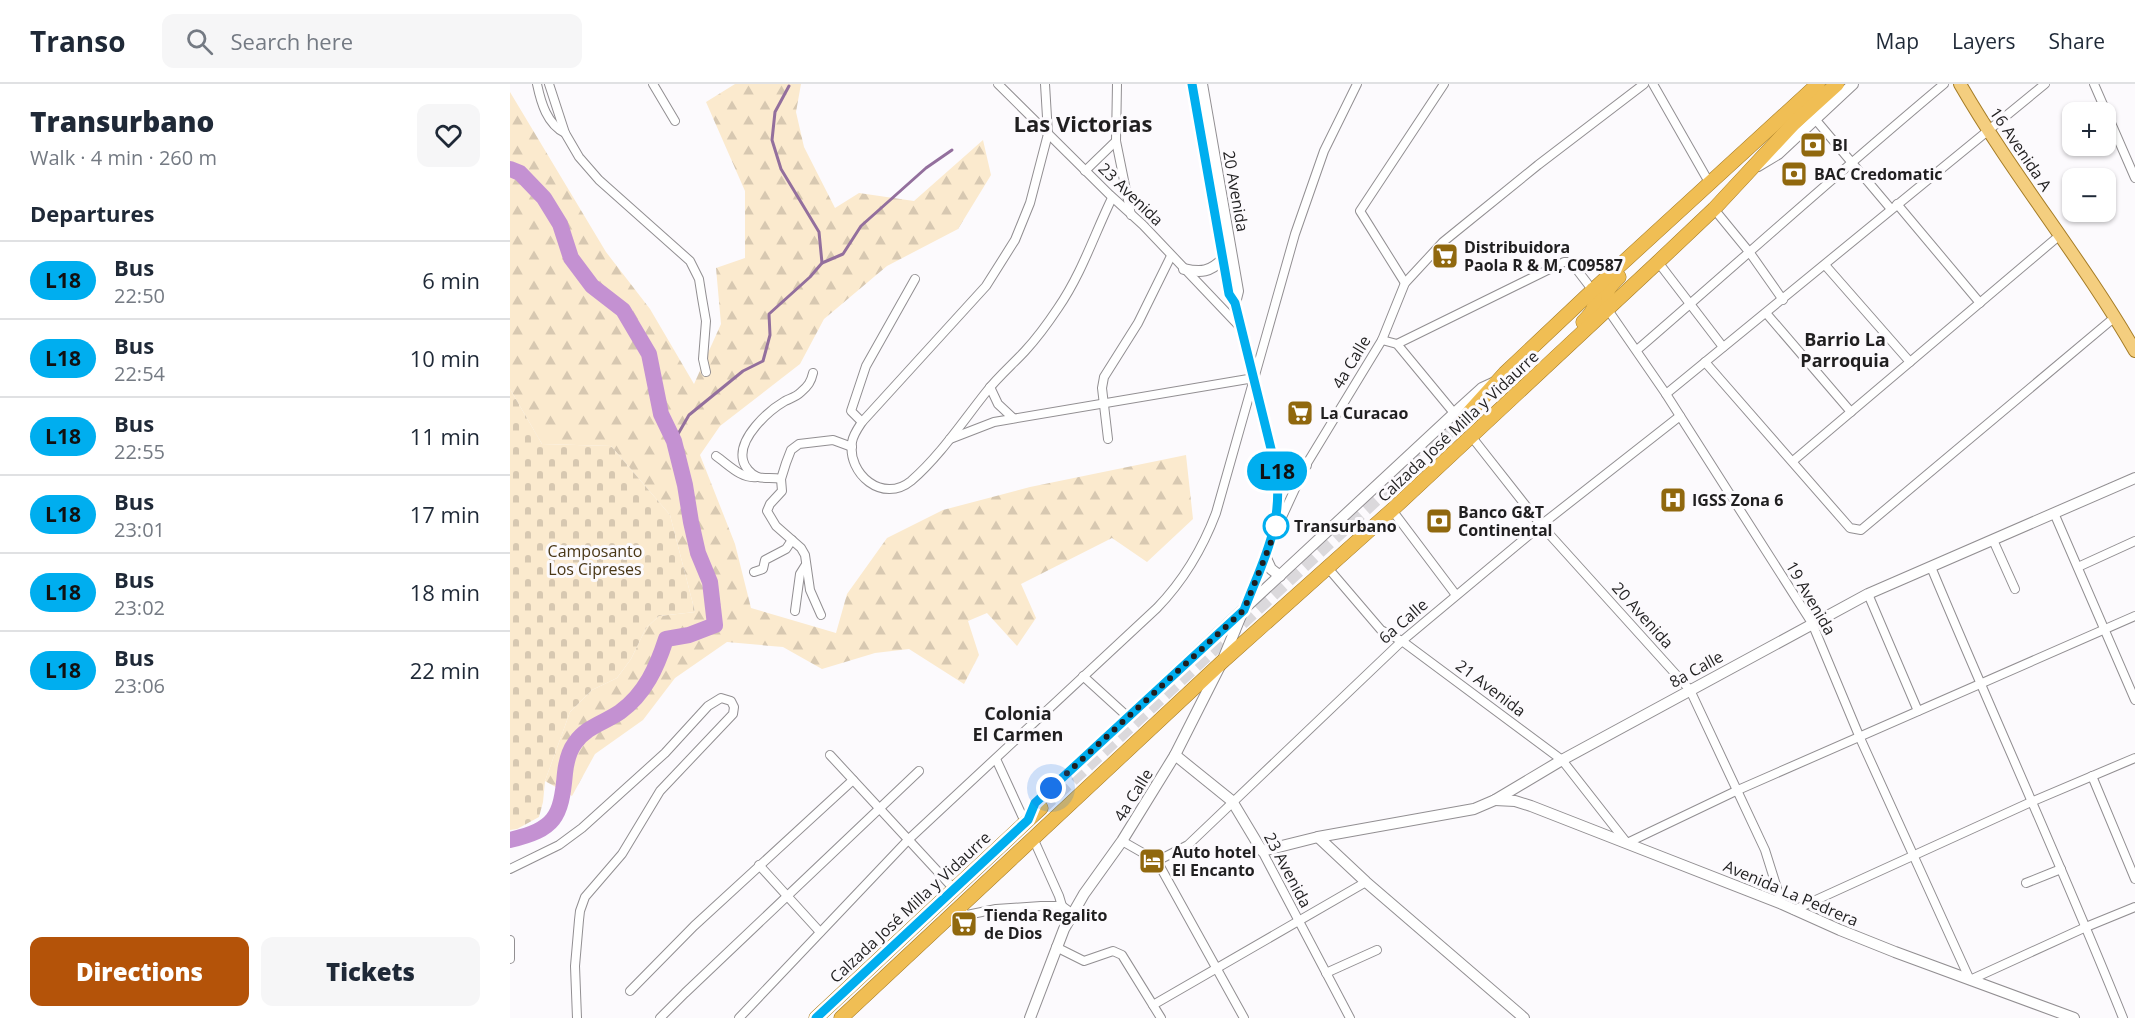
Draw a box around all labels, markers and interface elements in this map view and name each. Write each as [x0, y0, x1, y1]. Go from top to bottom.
search box [162, 14, 582, 68]
text: Transo [30, 22, 126, 60]
icon: search [183, 25, 216, 58]
text: Search here [231, 26, 353, 56]
text: Map [1876, 27, 1919, 55]
text: Layers [1952, 27, 2016, 55]
text: Share [2049, 27, 2105, 55]
text: Transurbano [30, 102, 214, 140]
map controls [2062, 102, 2116, 222]
button: + [2062, 102, 2116, 156]
street label: 16 Avenida A [1985, 103, 2058, 196]
button: heart [417, 104, 480, 167]
district label: Las Victorias [1014, 108, 1152, 138]
bank icon: BI [1798, 130, 1828, 160]
place label: BI [1832, 134, 1848, 156]
text: Walk · 4 min · 260 m [30, 144, 217, 171]
street label: 20 Avenida [1218, 149, 1254, 233]
street label: 23 Avenida [1094, 158, 1168, 230]
bank icon: BAC Credomatic [1779, 159, 1809, 189]
place label: BAC Credomatic [1814, 163, 1943, 185]
button: − [2062, 168, 2116, 222]
text: Departures [30, 198, 154, 228]
place label: Distribuidora Paola R & M, C09587 [1464, 236, 1623, 276]
supermarket icon: Distribuidora Paola R & M, C09587 [1430, 241, 1460, 271]
text: Bus [114, 252, 154, 282]
text: 6 min [422, 265, 480, 295]
text: L18 [45, 266, 81, 294]
text: 22:50 [114, 282, 165, 309]
district label: Barrio La Parroquia [1800, 327, 1890, 372]
text: Bus [114, 330, 154, 360]
street label: 4a Calle [1327, 331, 1375, 393]
text: 10 min [410, 343, 480, 373]
text: L18 [45, 344, 81, 372]
street label: Calzada José Milla y Vidaurre [1373, 345, 1543, 507]
text: 22:54 [114, 360, 165, 387]
supermarket icon: La Curacao [1285, 398, 1315, 428]
place label: La Curacao [1320, 402, 1408, 424]
text: Bus [114, 408, 154, 438]
text: 11 min [410, 421, 480, 451]
text: L18 [45, 422, 81, 450]
text: 22:55 [114, 438, 165, 465]
line badge: L18 [1242, 452, 1311, 490]
text: L18 [1259, 457, 1295, 485]
hospital icon: IGSS Zona 6 [1658, 485, 1688, 515]
text: Bus [114, 486, 154, 516]
place label: IGSS Zona 6 [1692, 489, 1783, 511]
text: 17 min [410, 499, 480, 529]
text: L18 [45, 500, 81, 528]
place label: Banco G&T Continental [1458, 501, 1552, 541]
bank icon: Banco G&T Continental [1424, 506, 1454, 536]
marker: Transurbano [1263, 513, 1289, 539]
place label: Transurbano [1294, 515, 1397, 537]
text: 23:01 [114, 516, 165, 543]
park label: Camposanto Los Cipreses [548, 540, 642, 580]
street label: 19 Avenida [1781, 557, 1841, 639]
text: Bus [114, 564, 154, 594]
text: 18 min [410, 577, 480, 607]
street label: 20 Avenida [1607, 577, 1679, 653]
text: L18 [45, 578, 81, 606]
text: 23:02 [114, 594, 165, 621]
street label: 6a Calle [1374, 594, 1432, 648]
text: Bus [114, 642, 154, 672]
street label: 8a Calle [1665, 645, 1727, 693]
text: 22 min [410, 655, 480, 685]
street label: 21 Avenida [1452, 655, 1530, 721]
text: L18 [45, 656, 81, 684]
text: 23:06 [114, 672, 165, 699]
district label: Colonia El Carmen [973, 701, 1063, 746]
street label: 4a Calle [1108, 764, 1158, 826]
your location [1036, 773, 1066, 803]
street label: Calzada José Milla y Vidaurre [825, 826, 995, 988]
street label: 23 Avenida [1259, 829, 1317, 911]
place label: Auto hotel El Encanto [1172, 841, 1256, 881]
hotel icon: Auto hotel El Encanto [1137, 846, 1167, 876]
street label: Avenida La Pedrera [1720, 855, 1862, 931]
place label: Tienda Regalito de Dios [984, 904, 1107, 944]
supermarket icon: Tienda Regalito de Dios [949, 909, 979, 939]
button: Directions [30, 937, 249, 1006]
button: Tickets [261, 937, 480, 1006]

